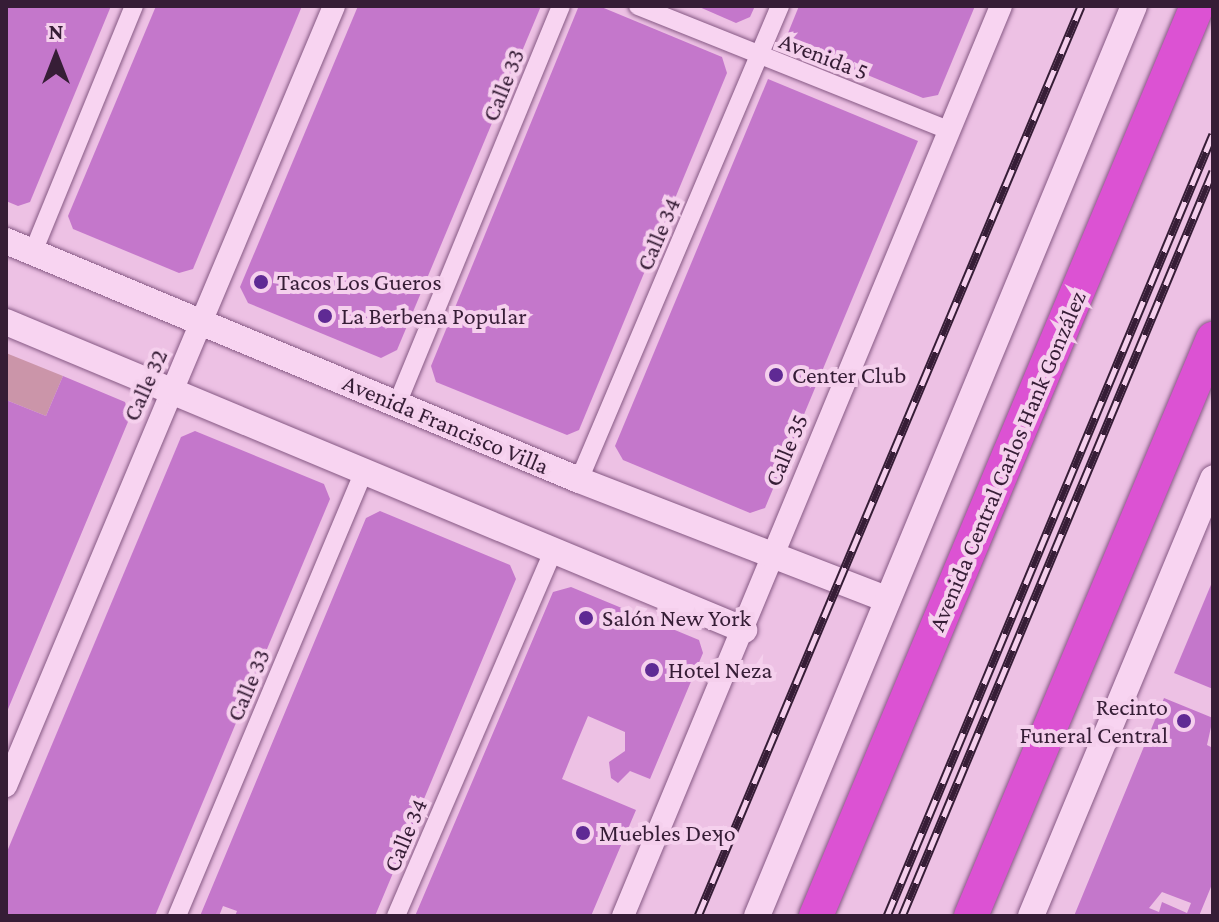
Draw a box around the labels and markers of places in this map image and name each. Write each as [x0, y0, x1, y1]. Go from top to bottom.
place label: Tacos Los Gueros [277, 268, 442, 296]
marker: Tacos Los Gueros [252, 273, 270, 291]
place label: La Berbena Popular [341, 302, 527, 330]
marker: La Berbena Popular [316, 307, 334, 325]
place label: Center Club [792, 361, 906, 389]
marker: Center Club [767, 366, 785, 384]
place label: Salón New York [602, 604, 751, 632]
marker: Salón New York [577, 609, 595, 627]
place label: Hotel Neza [668, 656, 772, 684]
marker: Hotel Neza [643, 661, 661, 679]
place label: Recinto Funeral Central [1020, 693, 1168, 749]
marker: Recinto Funeral Central [1175, 712, 1193, 730]
place label: Muebles Deʞo [599, 819, 736, 847]
marker: Muebles Deʞo [574, 824, 592, 842]

